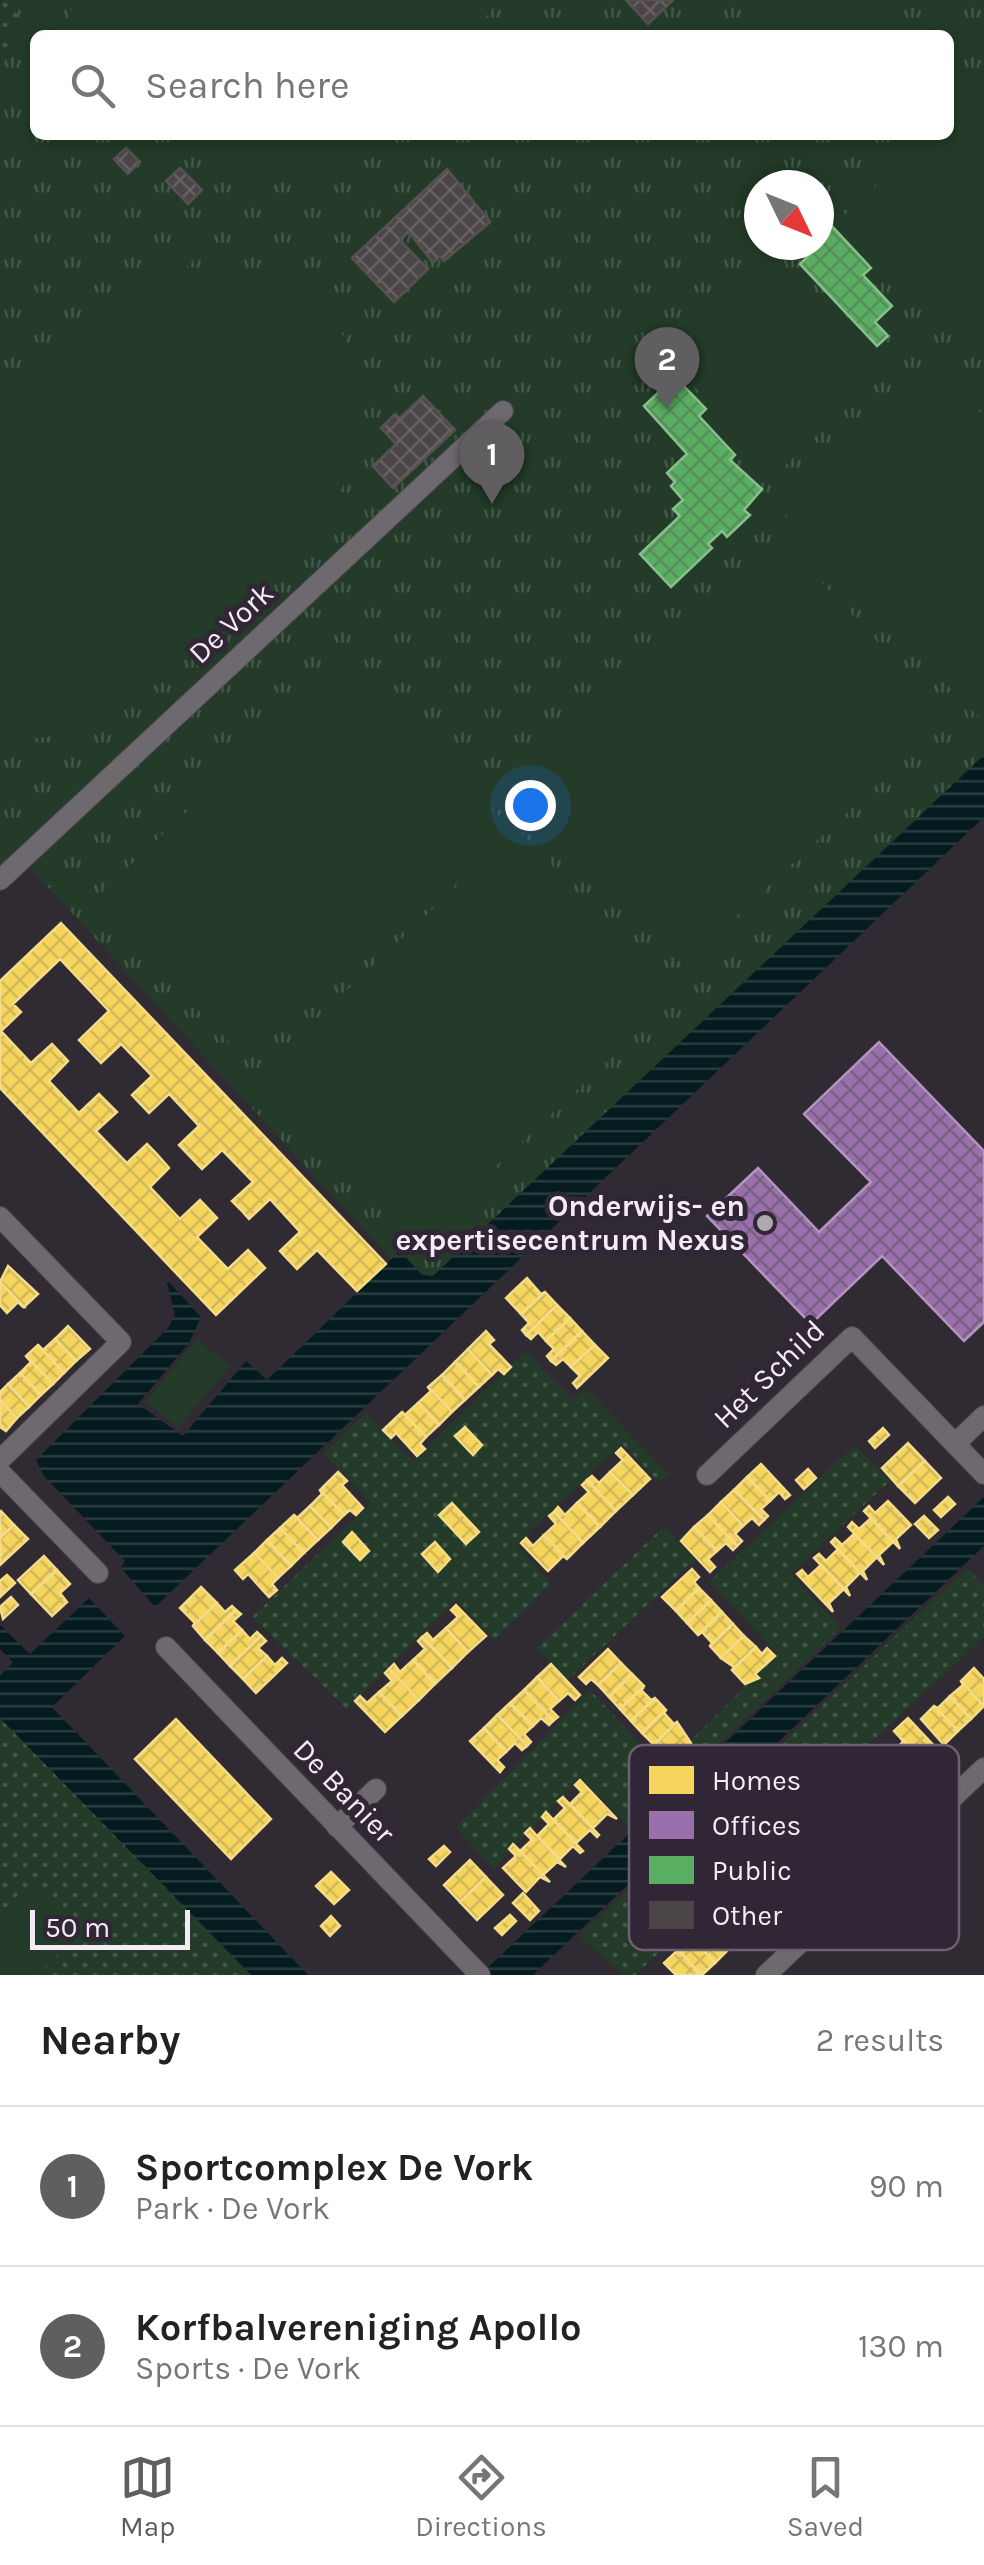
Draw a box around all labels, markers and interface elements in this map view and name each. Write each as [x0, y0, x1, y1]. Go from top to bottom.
search box [30, 30, 954, 140]
icon: search [65, 58, 120, 113]
text: Search here [145, 63, 349, 108]
north arrow [744, 170, 834, 260]
pin: 2 [634, 326, 700, 409]
pin: 1 [460, 422, 524, 504]
street label: De Vork [181, 575, 281, 671]
your location [505, 780, 556, 831]
place label: Onderwijs- en expertisecentrum Nexus [396, 1188, 745, 1258]
marker: Onderwijs- en expertisecentrum Nexus [754, 1212, 776, 1234]
street label: Het Schild [706, 1312, 832, 1436]
street label: De Banier [286, 1731, 402, 1851]
legend [629, 1745, 959, 1950]
text: Homes [712, 1764, 801, 1797]
text: Offices [712, 1809, 801, 1842]
text: Public [712, 1854, 792, 1887]
text: Other [712, 1899, 783, 1932]
scale bar [30, 1905, 190, 1950]
text: 50 m [45, 1911, 110, 1944]
text: Nearby [40, 2015, 180, 2065]
text: 2 results [816, 2022, 944, 2059]
text: Sportcomplex De Vork [135, 2145, 533, 2190]
text: 1 [67, 2168, 78, 2205]
text: 90 m [869, 2168, 944, 2205]
text: Park · De Vork [135, 2190, 330, 2227]
text: Korfbalvereniging Apollo [135, 2305, 582, 2350]
text: 2 [63, 2328, 82, 2365]
text: 130 m [858, 2328, 944, 2365]
text: Sports · De Vork [135, 2350, 361, 2387]
tab: Map [120, 2450, 175, 2543]
tab: Directions [415, 2450, 547, 2543]
tab: Saved [787, 2450, 864, 2543]

